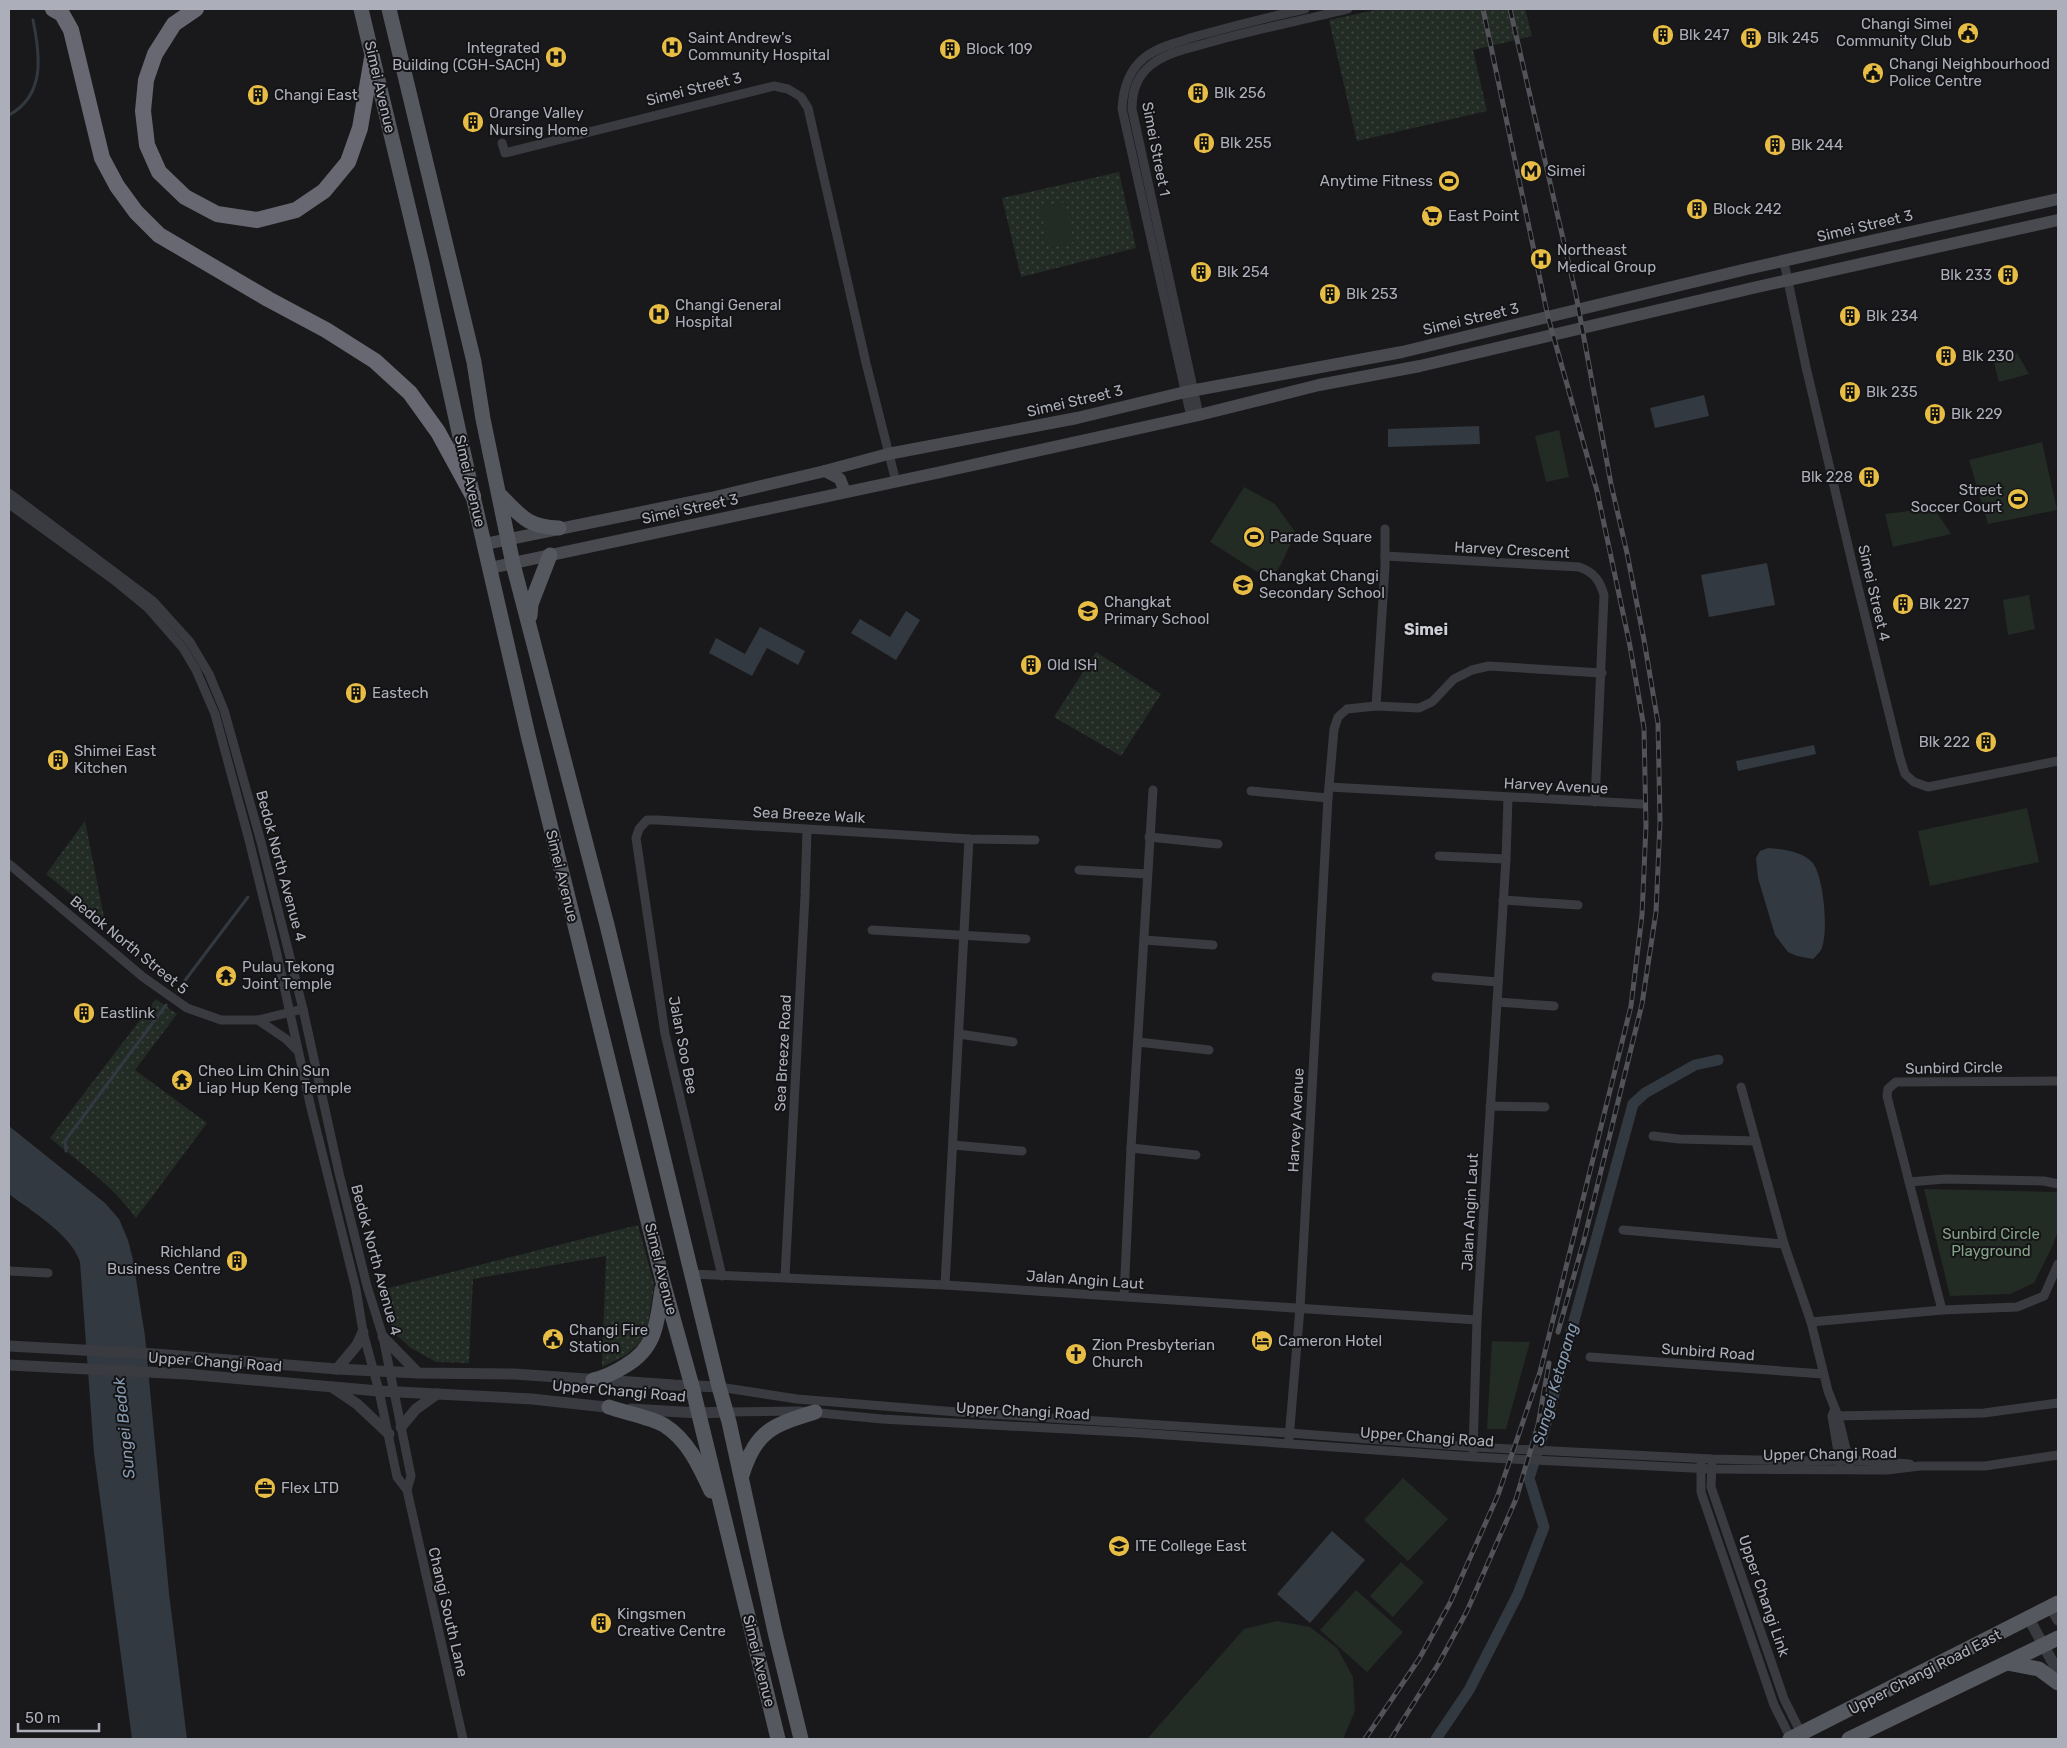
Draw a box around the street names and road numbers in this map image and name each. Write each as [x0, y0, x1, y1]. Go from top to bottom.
street label: Simei Avenue [361, 39, 399, 135]
street label: Simei Street 3 [644, 68, 744, 110]
street label: Simei Street 1 [1138, 100, 1174, 198]
street label: Simei Street 3 [1815, 206, 1915, 246]
street label: Simei Street 3 [1421, 299, 1521, 339]
street label: Simei Street 3 [1025, 381, 1125, 421]
street label: Simei Avenue [451, 433, 489, 529]
street label: Simei Street 3 [640, 490, 740, 528]
street label: Harvey Crescent [1454, 538, 1570, 562]
street label: Simei Street 4 [1854, 543, 1894, 643]
street label: Harvey Avenue [1503, 774, 1609, 798]
street label: Bedok North Avenue 4 [252, 788, 310, 944]
street label: Sea Breeze Walk [752, 803, 866, 827]
street label: Simei Avenue [542, 828, 582, 924]
street label: Bedok North Street 5 [66, 892, 192, 998]
street label: Jalan Soo Bee [665, 994, 701, 1096]
street label: Sea Breeze Road [771, 994, 795, 1112]
street label: Sunbird Circle [1905, 1058, 2003, 1078]
street label: Harvey Avenue [1284, 1067, 1308, 1173]
street label: Jalan Angin Laut [1458, 1152, 1482, 1271]
street label: Bedok North Avenue 4 [347, 1182, 405, 1338]
street label: Simei Avenue [641, 1221, 681, 1317]
street label: Jalan Angin Laut [1025, 1267, 1145, 1293]
street label: Sunbird Road [1661, 1340, 1755, 1364]
street label: Upper Changi Road [147, 1348, 283, 1376]
street label: Upper Changi Road [551, 1376, 687, 1406]
street label: Upper Changi Road [956, 1399, 1090, 1423]
street label: Upper Changi Road [1359, 1423, 1495, 1451]
street label: Upper Changi Road [1763, 1444, 1897, 1464]
street label: Upper Changi Link [1735, 1533, 1793, 1659]
street label: Changi South Lane [424, 1545, 472, 1679]
street label: Simei Avenue [739, 1613, 779, 1709]
street label: Upper Changi Road East [1846, 1626, 2004, 1718]

